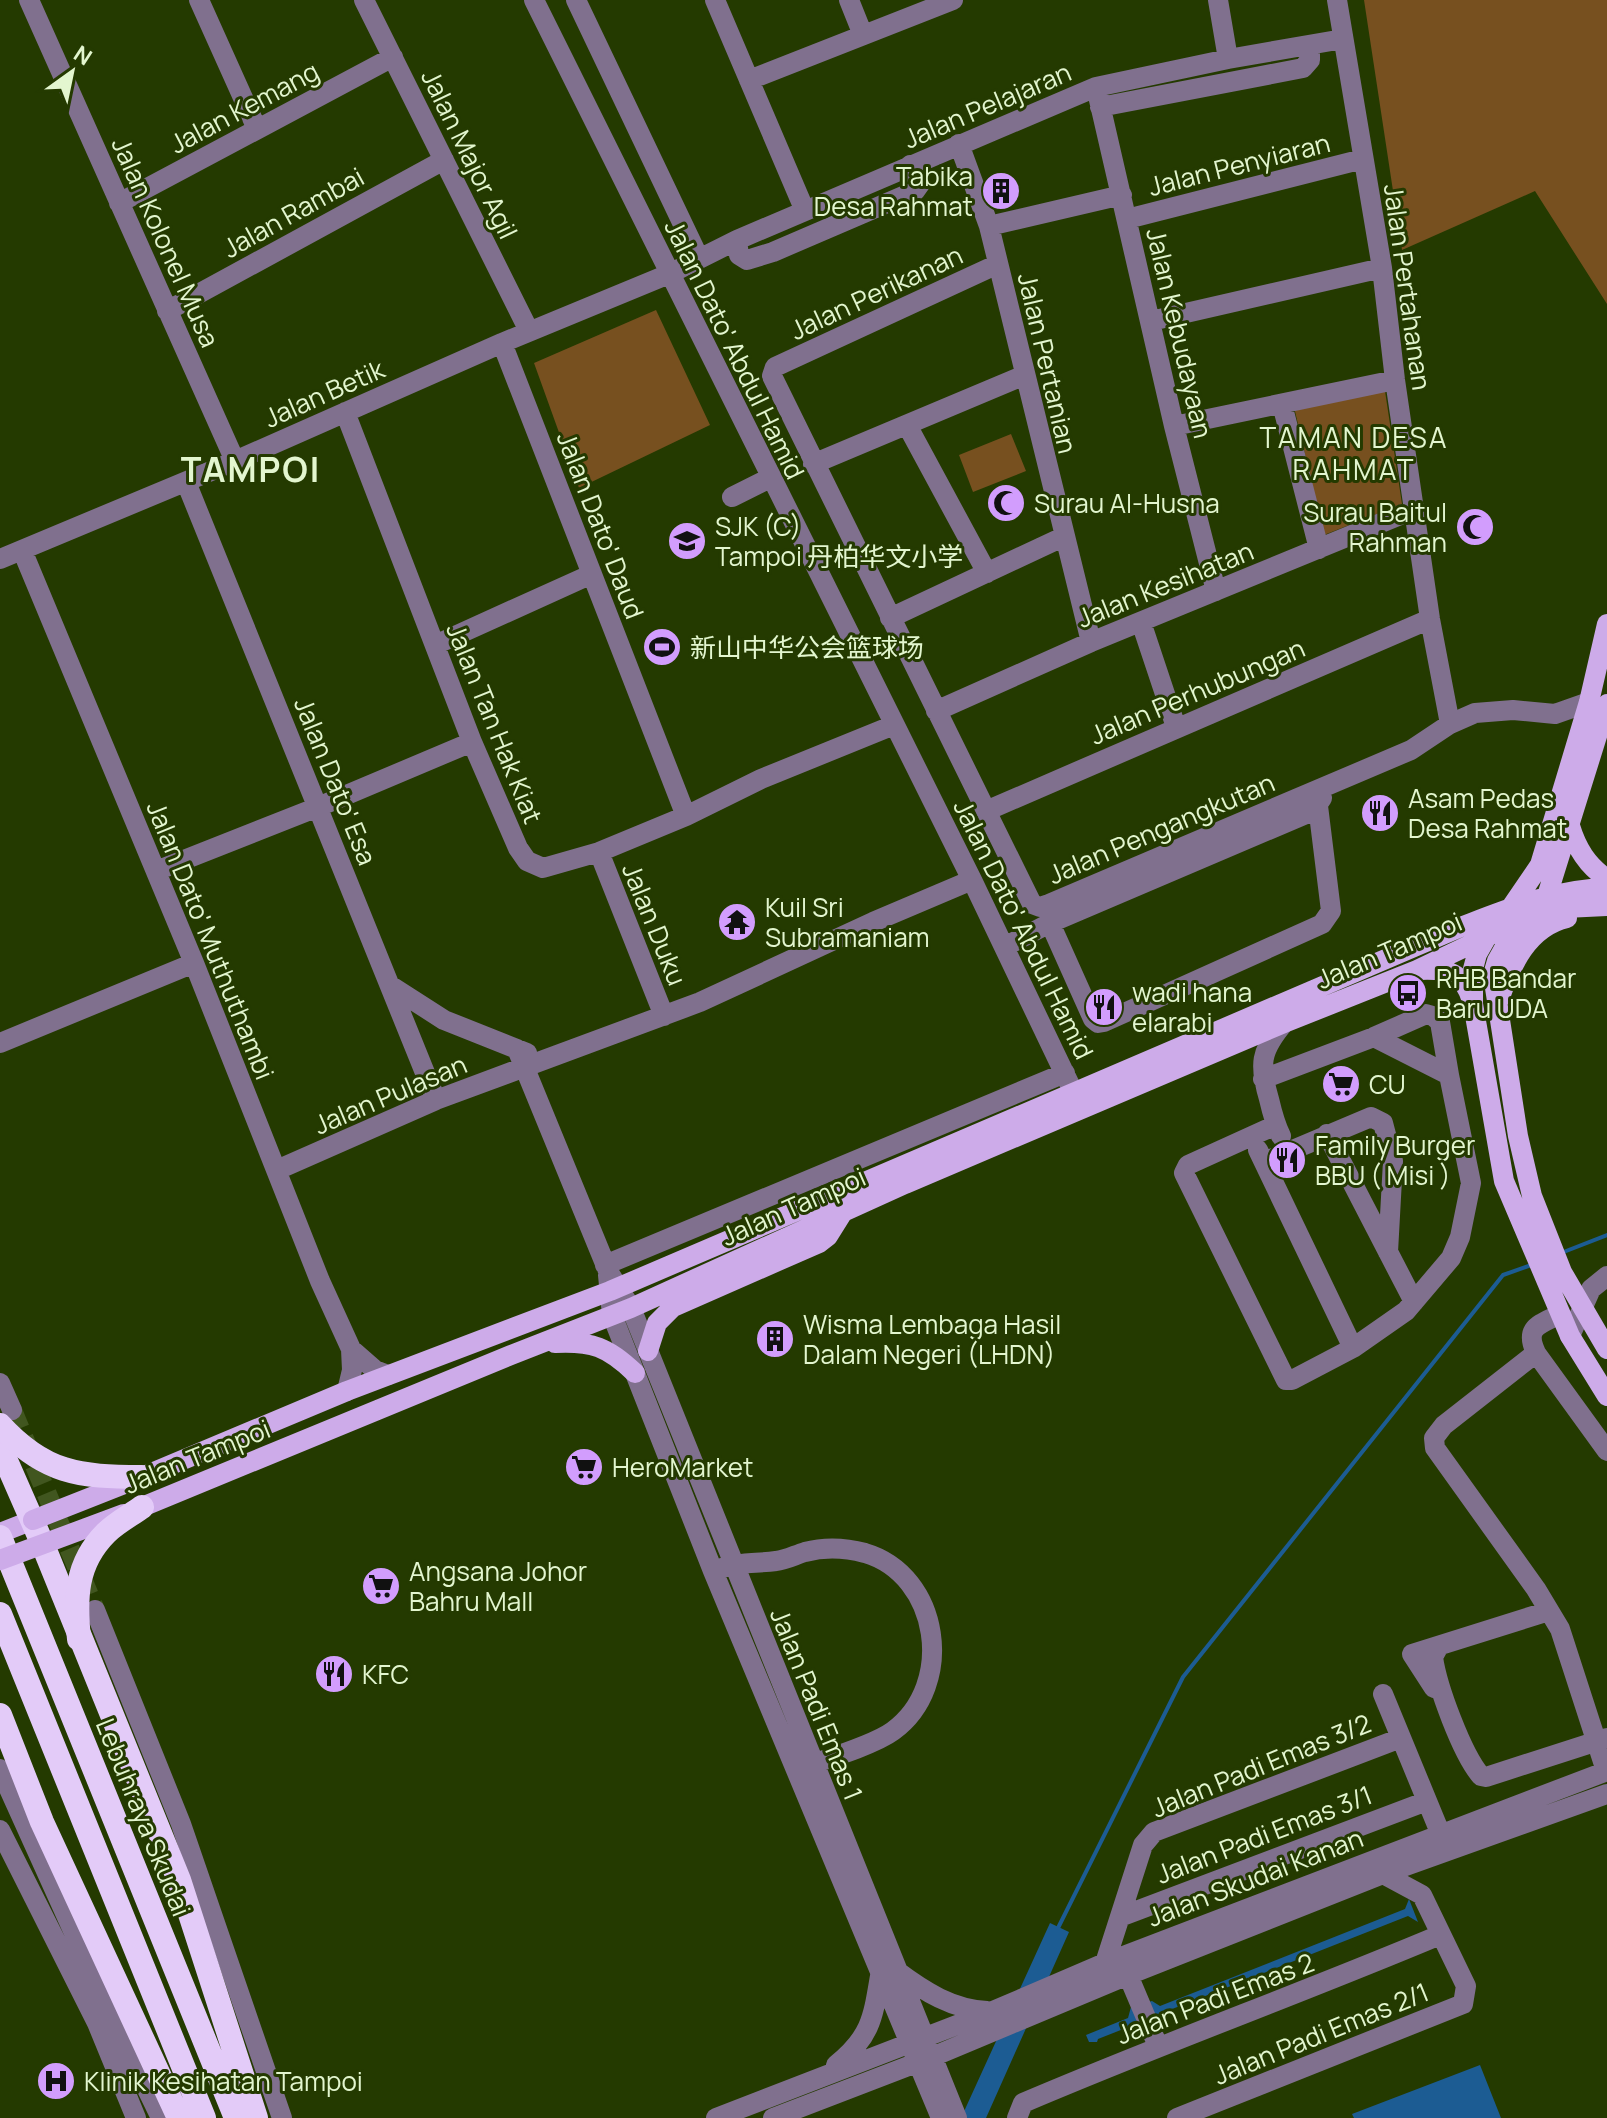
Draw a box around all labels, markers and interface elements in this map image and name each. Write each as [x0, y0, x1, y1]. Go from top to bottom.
north arrow [32, 32, 112, 112]
text: N [68, 38, 98, 72]
street label: Jalan Kemang [163, 53, 325, 161]
street label: Jalan Pelajaran [898, 54, 1076, 156]
street label: Jalan Major Agil [413, 63, 527, 245]
street label: Jalan Penyiaran [1144, 124, 1334, 204]
street label: Jalan Kolonel Musa [104, 131, 228, 353]
street label: Jalan Rambai [216, 158, 370, 266]
place label: Tabika Desa Rahmat [814, 158, 973, 224]
building icon: Tabika Desa Rahmat [980, 170, 1022, 212]
street label: Jalan Pertahanan [1376, 182, 1440, 392]
street label: Jalan Dato' Abdul Hamid [656, 213, 814, 485]
street label: Jalan Kebudayaan [1138, 224, 1222, 442]
street label: Jalan Perikanan [784, 236, 968, 348]
street label: Jalan Pertanian [1010, 269, 1086, 457]
street label: Jalan Betik [258, 350, 391, 436]
district label: TAMAN DESA RAHMAT [1260, 418, 1448, 488]
street label: Jalan Dato' Daud [549, 426, 653, 624]
district label: TAMPOI [181, 446, 321, 492]
mosque icon: Surau Al-Husna [985, 482, 1027, 524]
place label: Surau Al-Husna [1034, 485, 1220, 521]
place label: Surau Baitul Rahman [1303, 494, 1447, 560]
mosque icon: Surau Baitul Rahman [1454, 506, 1496, 548]
place label: SJK (C) Tampoi 丹柏华文小学 [715, 508, 963, 574]
school or university icon: SJK (C) Tampoi 丹柏华文小学 [666, 520, 708, 562]
street label: Jalan Kesihatan [1071, 532, 1259, 636]
street label: Jalan Tan Hak Kiat [438, 617, 552, 829]
sports icon: 新山中华公会篮球场 [641, 626, 683, 668]
place label: 新山中华公会篮球场 [690, 629, 924, 665]
street label: Jalan Perhubungan [1084, 629, 1310, 753]
street label: Jalan Dato' Esa [286, 692, 386, 870]
street label: Jalan Pengangkutan [1042, 764, 1280, 892]
place label: Asam Pedas Desa Rahmat [1408, 780, 1567, 846]
restaurant icon: Asam Pedas Desa Rahmat [1359, 792, 1401, 834]
street label: Jalan Dato' Abdul Hamid [945, 793, 1103, 1065]
street label: Jalan Dato' Muthuthambi [139, 795, 283, 1085]
street label: Jalan Duku [614, 857, 696, 991]
place label: Kuil Sri Subramaniam [765, 889, 930, 955]
temple icon: Kuil Sri Subramaniam [716, 901, 758, 943]
street label: Jalan Tampoi [1311, 903, 1467, 997]
place label: RHB Bandar Baru UDA [1436, 960, 1576, 1026]
bus stop icon: RHB Bandar Baru UDA [1387, 972, 1429, 1014]
place label: wadi hana elarabi [1132, 974, 1252, 1040]
restaurant icon: wadi hana elarabi [1083, 986, 1125, 1028]
street label: Jalan Pulasan [308, 1046, 472, 1142]
supermarket icon: CU [1320, 1063, 1362, 1105]
place label: CU [1369, 1066, 1406, 1102]
place label: Family Burger BBU ( Misi ) [1315, 1127, 1475, 1193]
restaurant icon: Family Burger BBU ( Misi ) [1266, 1139, 1308, 1181]
street label: Jalan Tampoi [715, 1158, 871, 1254]
place label: Wisma Lembaga Hasil Dalam Negeri (LHDN) [803, 1306, 1061, 1372]
building icon: Wisma Lembaga Hasil Dalam Negeri (LHDN) [754, 1318, 796, 1360]
street label: Jalan Tampoi [119, 1410, 275, 1502]
supermarket icon: HeroMarket [563, 1446, 605, 1488]
place label: HeroMarket [612, 1449, 753, 1485]
place label: Angsana Johor Bahru Mall [409, 1553, 587, 1619]
supermarket icon: Angsana Johor Bahru Mall [360, 1565, 402, 1607]
street label: Jalan Padi Emas 1 [762, 1603, 872, 1805]
restaurant icon: KFC [313, 1653, 355, 1695]
place label: KFC [362, 1656, 409, 1692]
street label: Jalan Padi Emas 3/2 [1146, 1705, 1376, 1825]
street label: Lebuhraya Skudai [88, 1713, 200, 1921]
street label: Jalan Padi Emas 3/1 [1151, 1776, 1377, 1892]
street label: Jalan Skudai Kanan [1142, 1819, 1368, 1935]
street label: Jalan Padi Emas 2 [1111, 1944, 1319, 2052]
street label: Jalan Padi Emas 2/1 [1208, 1973, 1434, 2093]
hospital icon: Klinik Kesihatan Tampoi [35, 2060, 77, 2102]
place label: Klinik Kesihatan Tampoi [84, 2063, 363, 2099]

